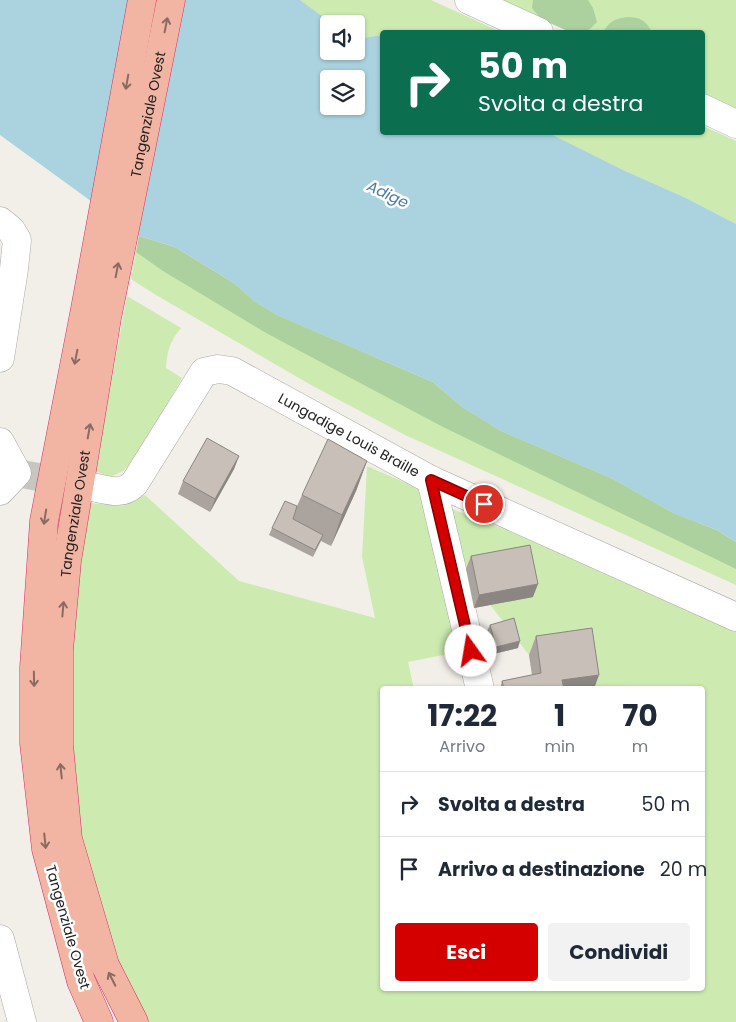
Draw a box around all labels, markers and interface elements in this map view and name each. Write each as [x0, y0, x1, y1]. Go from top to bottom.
map controls [320, 15, 365, 115]
button: sound [320, 15, 365, 60]
one-way arrow [162, 17, 171, 33]
text: 50 m [478, 41, 568, 90]
street label: Tangenziale Ovest [126, 50, 170, 179]
icon: right [395, 50, 460, 115]
button: layers [320, 70, 365, 115]
one-way arrow [122, 74, 132, 90]
text: Svolta a destra [478, 88, 643, 119]
water label: Adige [363, 175, 412, 213]
one-way arrow [113, 263, 122, 279]
one-way arrow [71, 349, 80, 365]
street label: Lungadige Louis Braille [274, 388, 423, 482]
one-way arrow [84, 423, 94, 439]
street label: Tangenziale Ovest [56, 449, 95, 578]
pin [463, 483, 505, 525]
icon: arrive [470, 490, 498, 518]
one-way arrow [40, 508, 50, 524]
one-way arrow [58, 601, 67, 617]
position arrow [444, 624, 496, 676]
one-way arrow [29, 670, 39, 687]
text: 17:22 [427, 694, 497, 737]
text: 1 [554, 694, 565, 737]
text: 70 [622, 694, 658, 737]
text: Arrivo [439, 735, 485, 758]
text: min [544, 735, 575, 758]
text: m [632, 735, 648, 758]
one-way arrow [56, 763, 66, 779]
icon: right [395, 790, 423, 818]
text: Svolta a destra [438, 791, 585, 818]
text: 50 m [641, 791, 690, 818]
one-way arrow [40, 832, 50, 848]
icon: arrive [395, 855, 423, 883]
text: Arrivo a destinazione [438, 856, 645, 883]
text: 20 m [660, 856, 707, 883]
street label: Tangenziale Ovest [41, 863, 95, 991]
button: Esci [395, 923, 538, 981]
button: Condividi [548, 923, 690, 981]
one-way arrow [107, 972, 116, 987]

